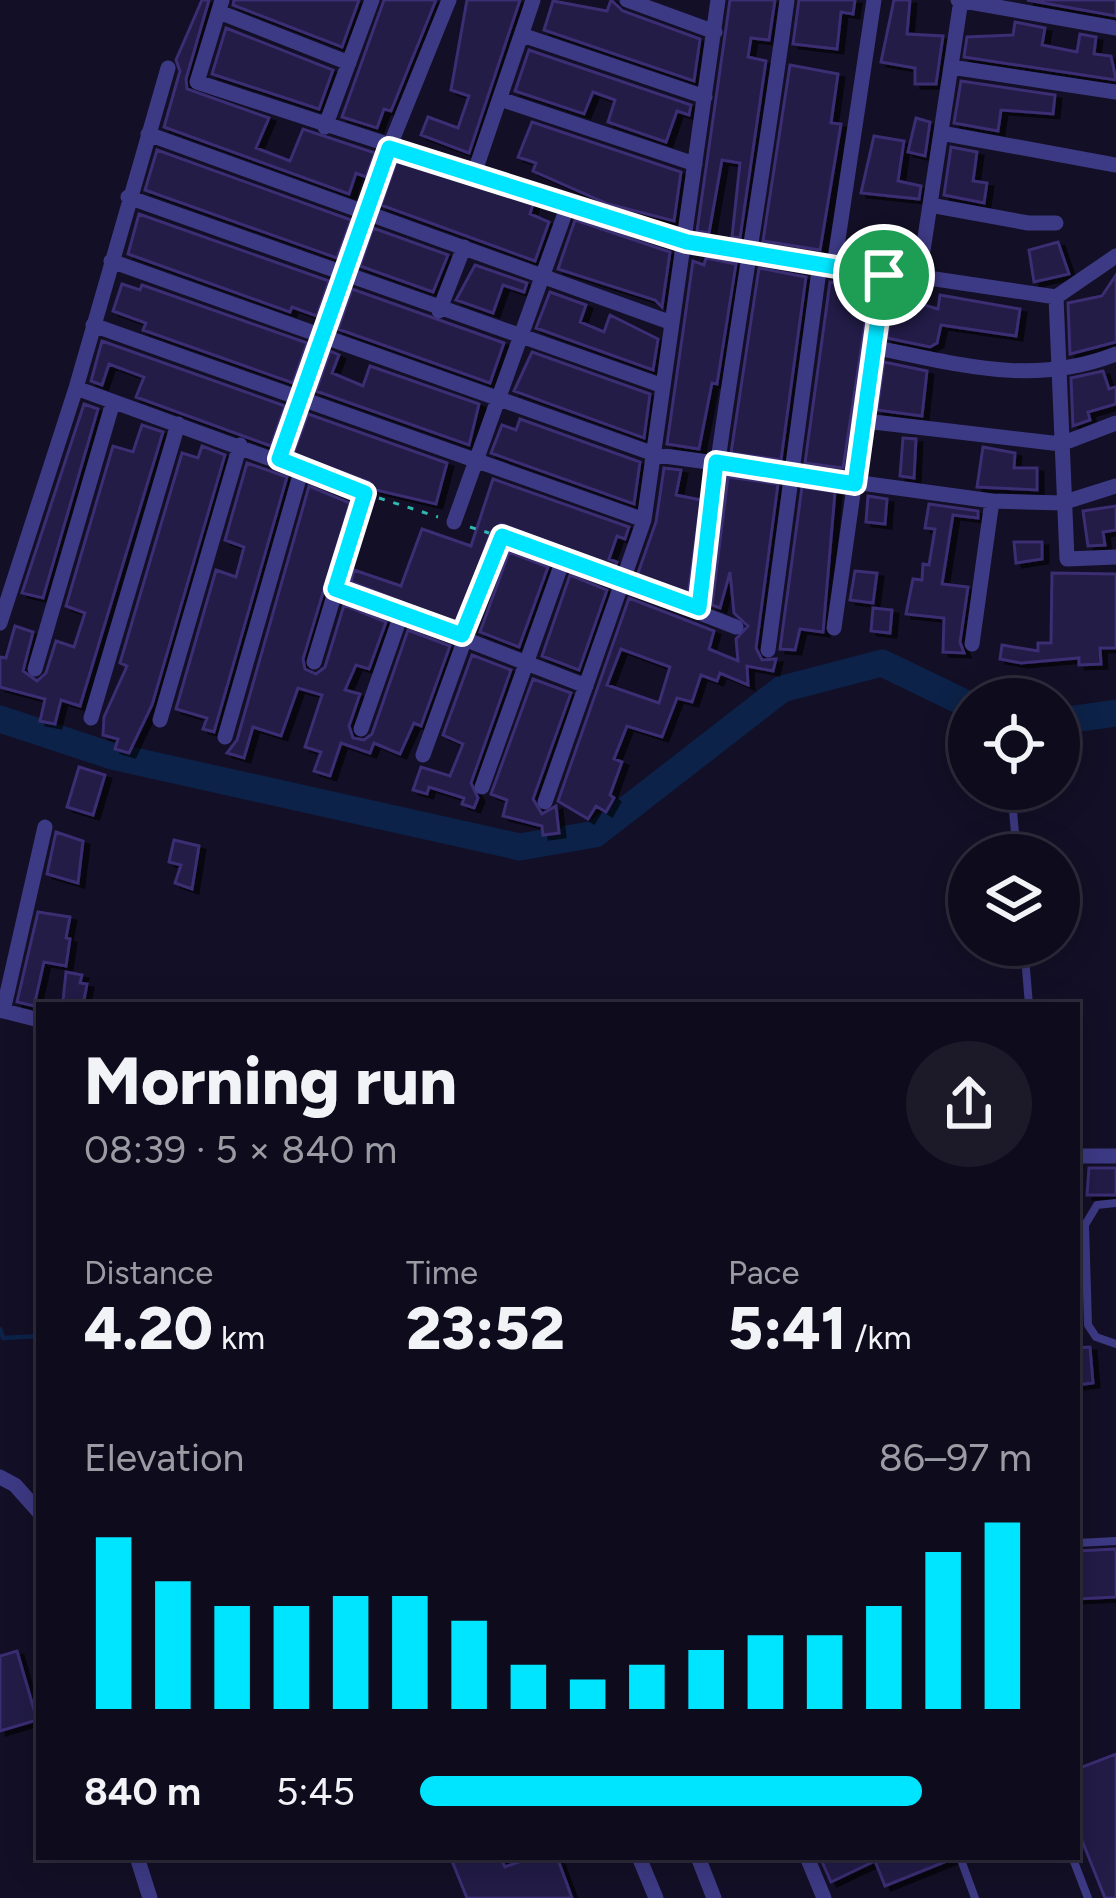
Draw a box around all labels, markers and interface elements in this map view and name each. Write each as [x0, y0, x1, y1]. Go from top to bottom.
pin [833, 224, 935, 326]
icon: arrive [851, 242, 917, 308]
map controls [948, 678, 1080, 966]
button: locate [948, 678, 1080, 810]
button: layers [948, 834, 1080, 966]
text: Morning run [84, 1041, 457, 1121]
button: share [906, 1041, 1032, 1167]
text: 08:39 · 5 × 840 m [84, 1126, 397, 1173]
text: Distance [84, 1253, 213, 1292]
text: Time [406, 1253, 478, 1292]
text: Pace [728, 1253, 799, 1292]
text: 4.20 [84, 1292, 213, 1364]
text: 23:52 [406, 1292, 565, 1364]
text: 5:41 [728, 1292, 846, 1364]
text: km [213, 1318, 265, 1357]
text: /km [846, 1318, 911, 1357]
text: Elevation [84, 1434, 244, 1481]
text: 86–97 m [879, 1434, 1032, 1481]
text: 840 m [84, 1768, 201, 1815]
text: 5:45 [276, 1768, 355, 1815]

